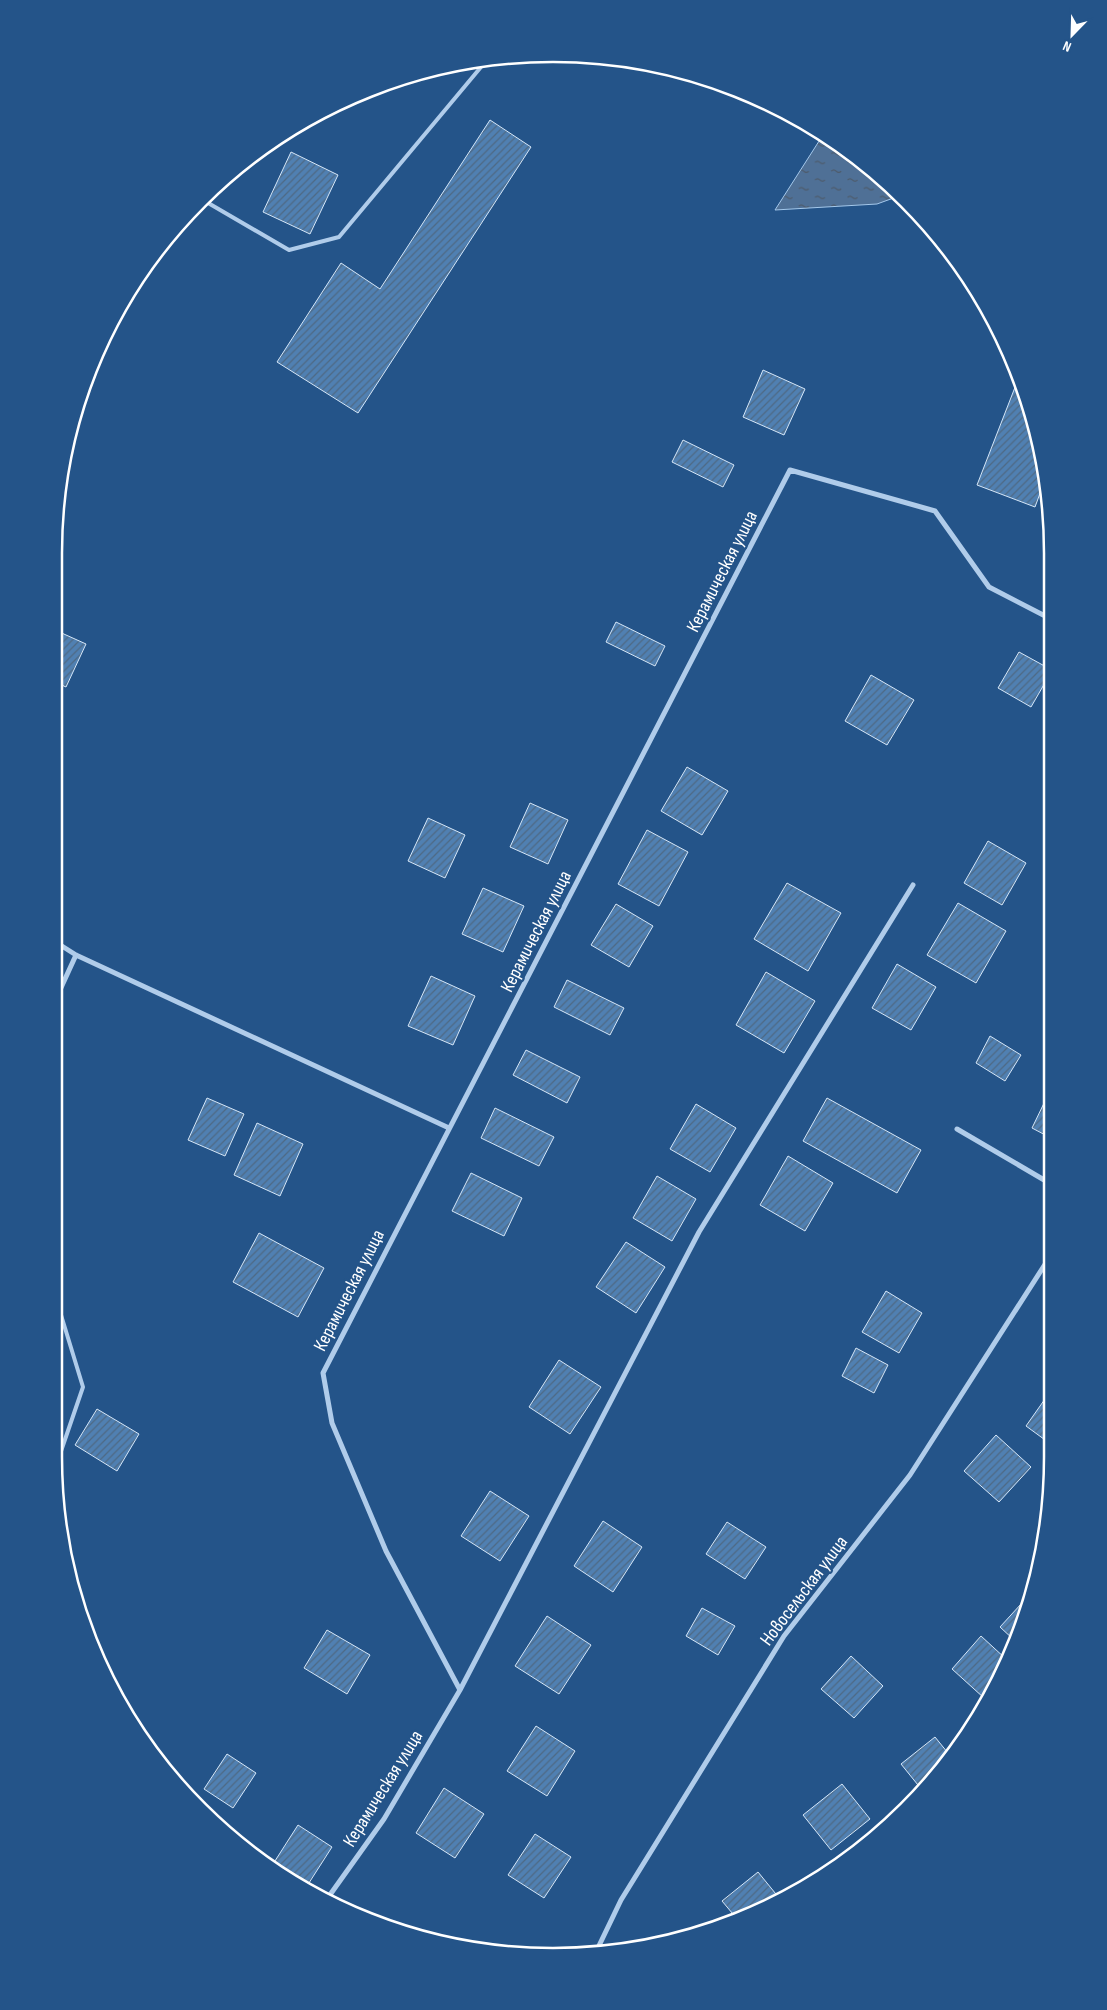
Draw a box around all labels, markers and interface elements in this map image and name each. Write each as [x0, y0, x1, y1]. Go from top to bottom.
north arrow [1047, 10, 1097, 60]
text: N [1060, 37, 1074, 56]
street label: Керамическая улица [682, 507, 763, 636]
street label: Керамическая улица [496, 867, 577, 996]
street label: Керамическая улица [309, 1226, 390, 1355]
street label: Новосельская улица [755, 1531, 853, 1650]
street label: Керамическая улица [338, 1726, 428, 1851]

